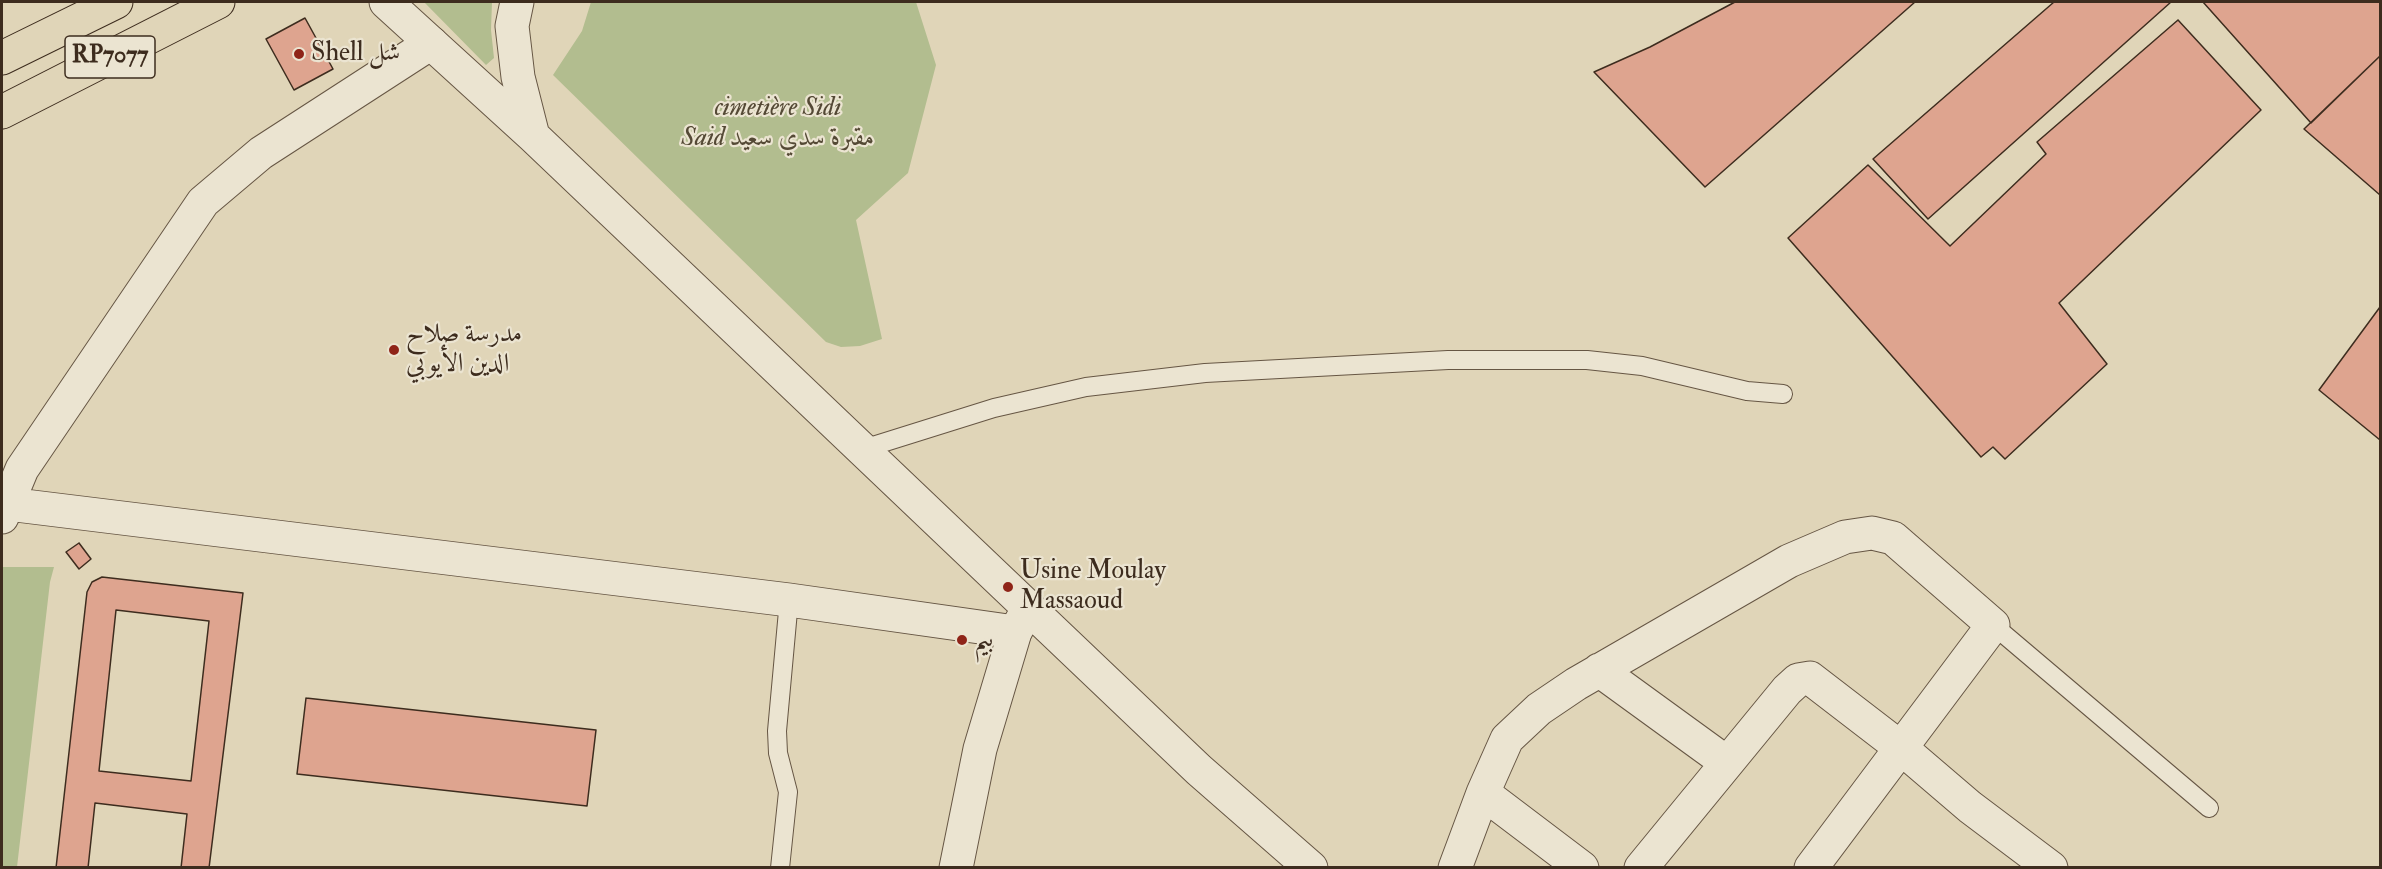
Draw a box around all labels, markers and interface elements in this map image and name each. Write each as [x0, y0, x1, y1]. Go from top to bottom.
road number: RP7077 [65, 36, 155, 78]
place label: Shell شل [311, 38, 400, 70]
marker: Shell شل [292, 47, 306, 61]
park label: cimetière Sidi Said مقبرة سدي سعيد [681, 93, 875, 154]
place label: مدرسة صلاح الدين الأيوبي [406, 319, 522, 380]
marker: مدرسة صلاح الدين الأيوبي [387, 343, 401, 357]
place label: Usine Moulay Massaoud [1020, 556, 1166, 618]
marker: Usine Moulay Massaoud [1001, 580, 1015, 594]
place label: بيم [974, 624, 993, 656]
marker: بيم [955, 633, 969, 647]

